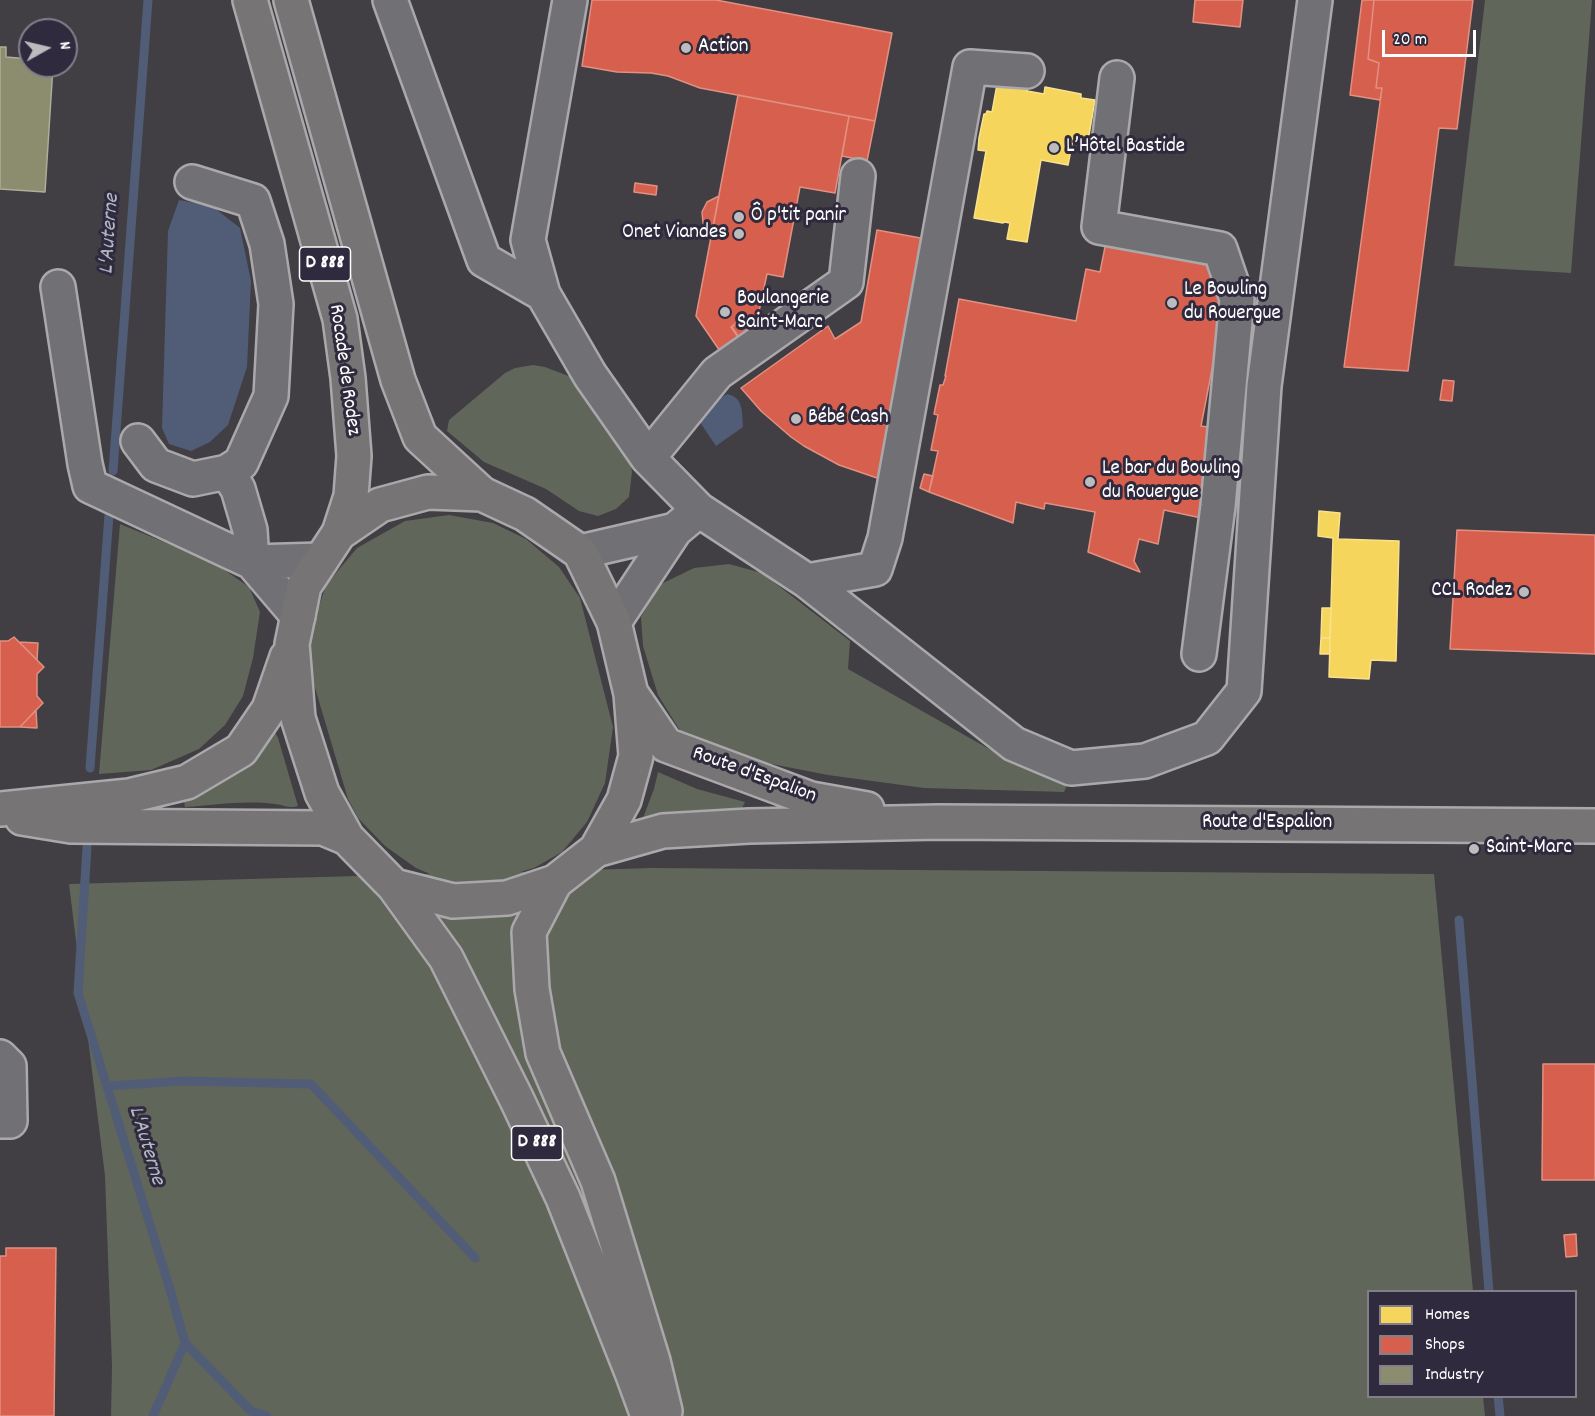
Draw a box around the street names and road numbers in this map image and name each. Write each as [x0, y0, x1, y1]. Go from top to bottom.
road number: D 888 [300, 247, 350, 281]
street label: Rocade de Rodez [321, 303, 365, 437]
street label: Route d'Espalion [689, 742, 819, 810]
street label: Route d'Espalion [1202, 811, 1332, 837]
road number: D 888 [512, 1126, 562, 1160]

